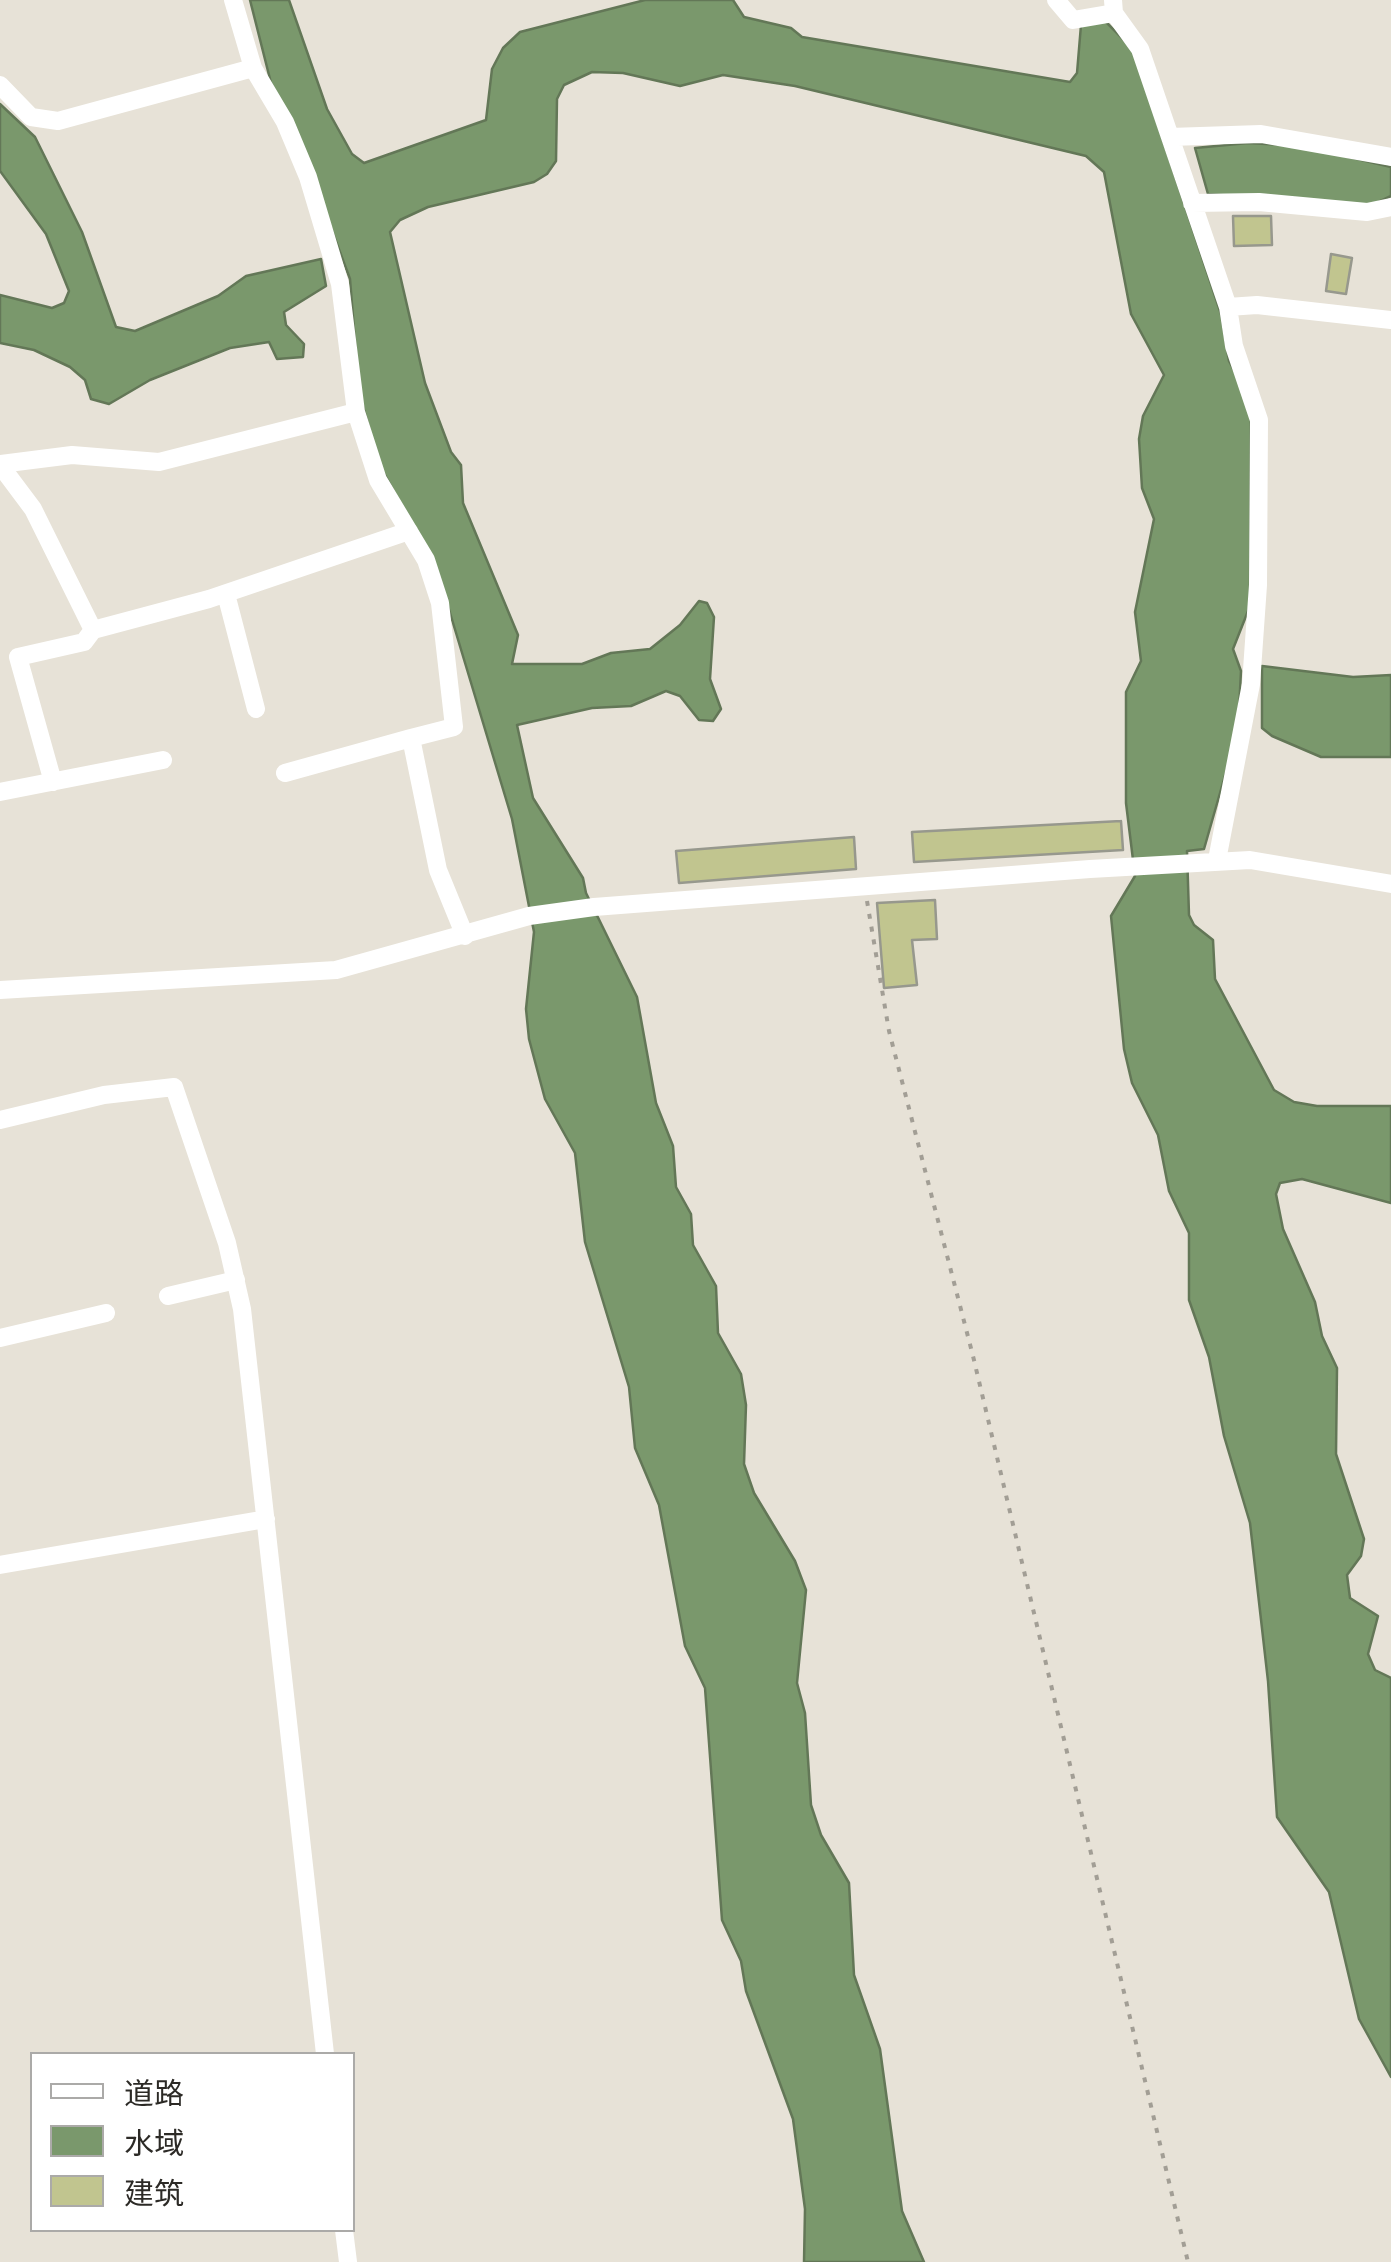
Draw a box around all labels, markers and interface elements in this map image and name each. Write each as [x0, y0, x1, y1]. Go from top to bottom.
legend [30, 2052, 355, 2232]
text: 道路 [124, 2074, 184, 2110]
text: 水域 [124, 2124, 184, 2160]
text: 建筑 [124, 2174, 184, 2210]

